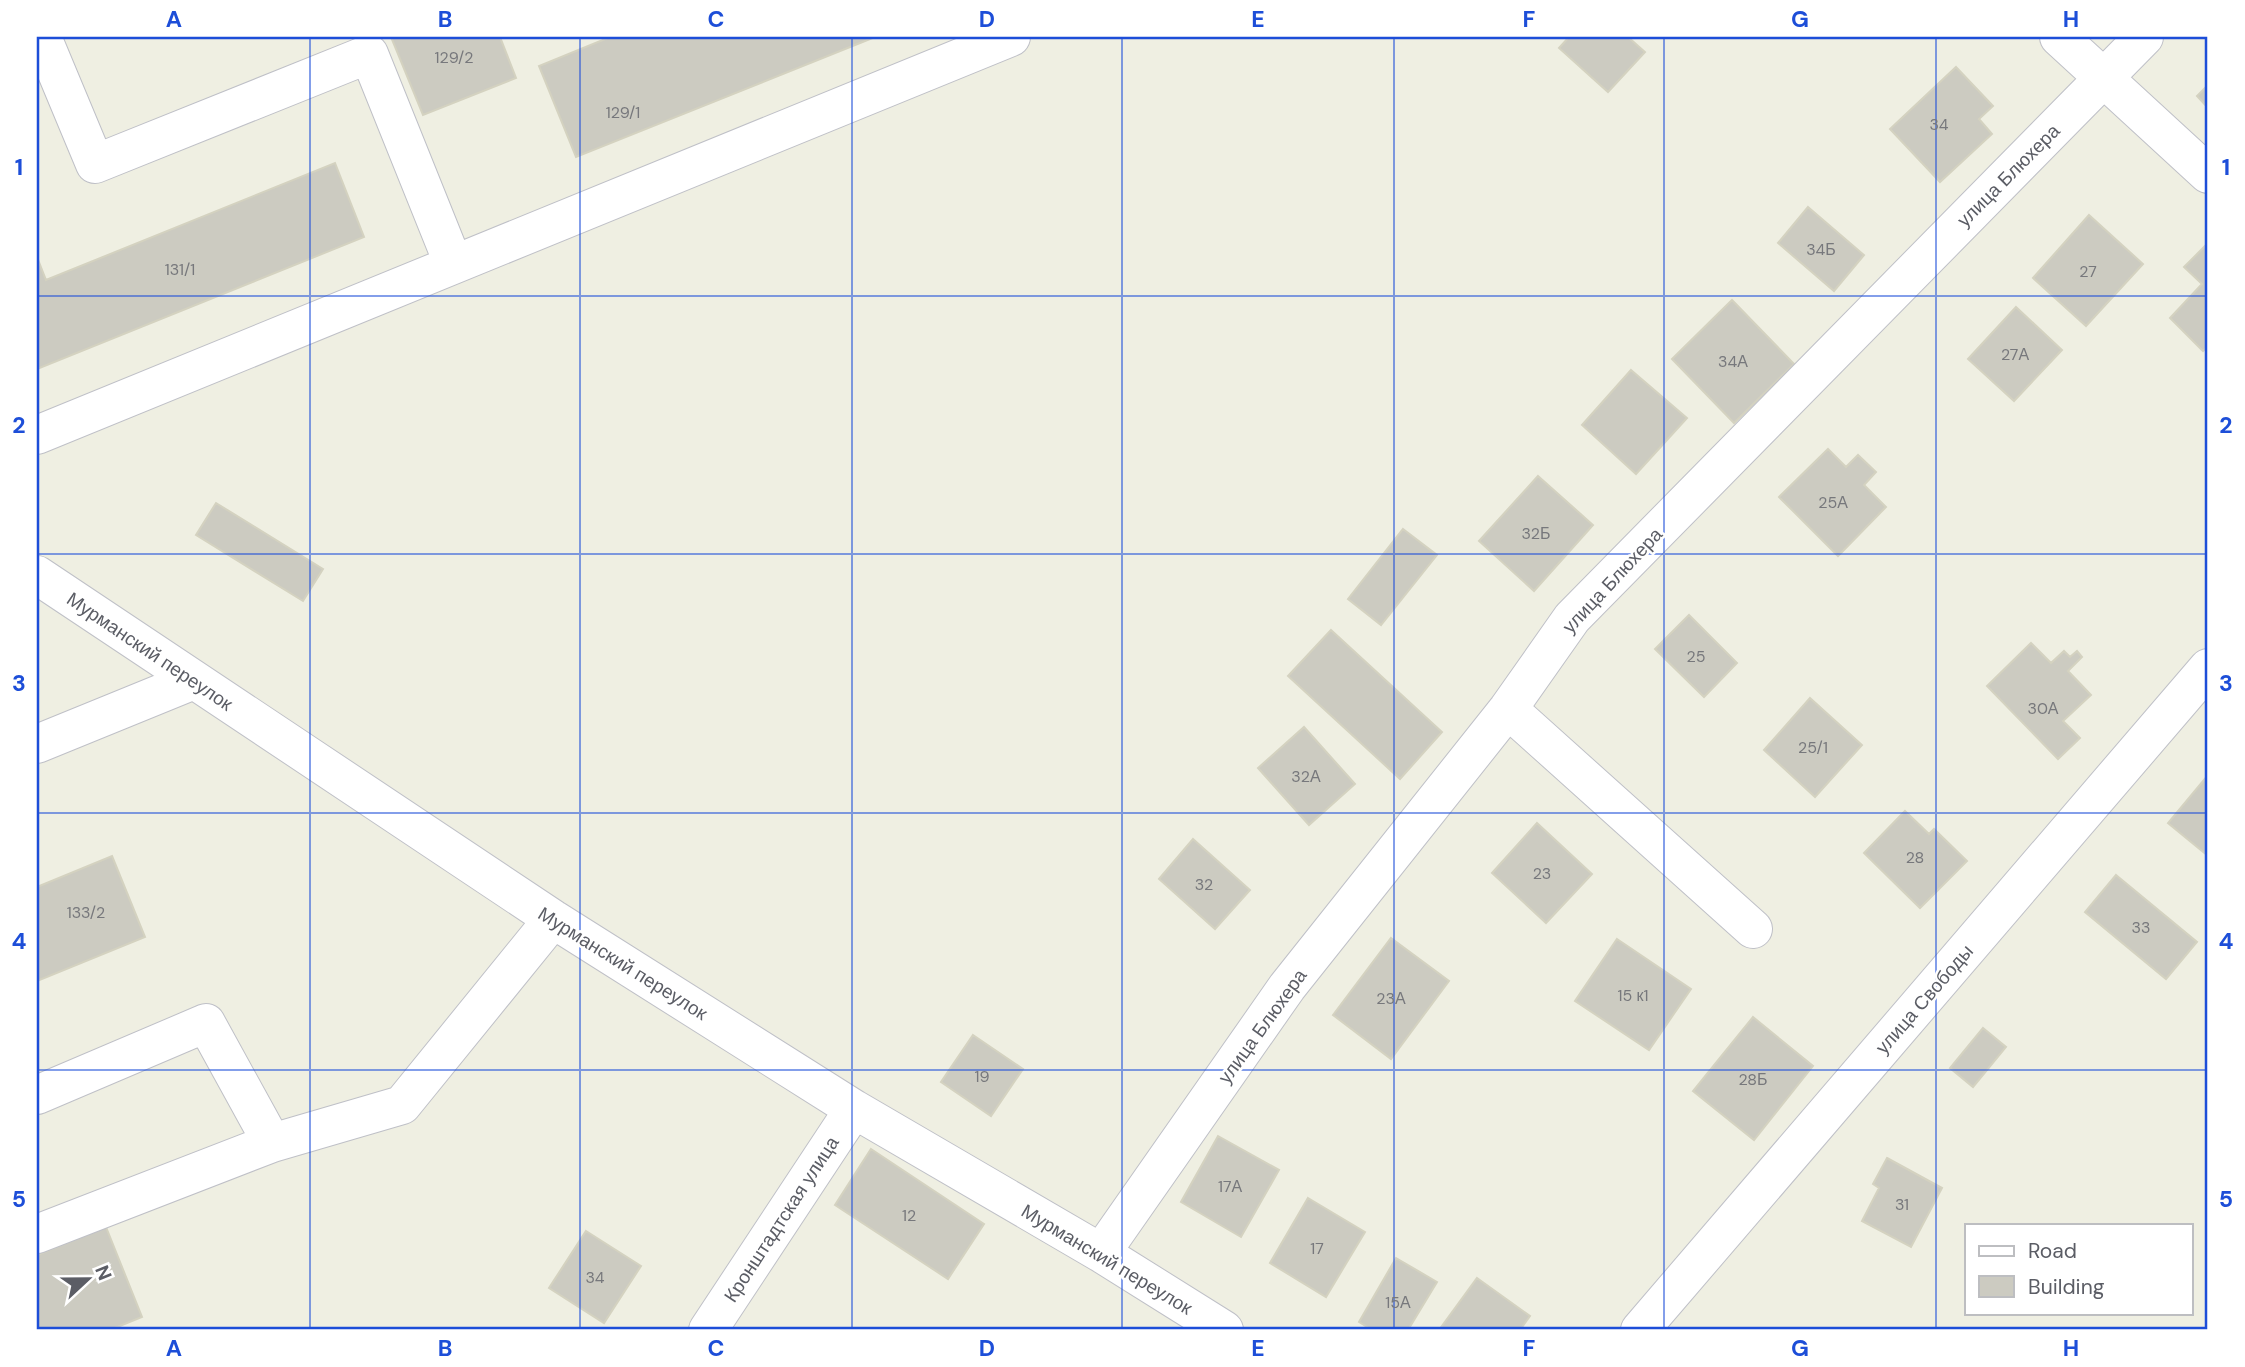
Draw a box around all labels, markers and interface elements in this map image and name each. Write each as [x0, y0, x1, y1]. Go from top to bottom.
text: A [166, 4, 182, 34]
text: B [438, 4, 452, 34]
text: C [708, 4, 724, 34]
text: D [979, 4, 995, 34]
text: E [1251, 4, 1265, 34]
text: F [1523, 4, 1536, 34]
text: G [1791, 4, 1809, 34]
text: H [2063, 4, 2079, 34]
house number: 129/2 [435, 47, 473, 68]
house number: 129/1 [606, 102, 640, 123]
house number: 34 [1929, 114, 1949, 135]
street label: улица Блюхера [1952, 118, 2065, 232]
text: 1 [15, 152, 23, 182]
text: 1 [2222, 152, 2230, 182]
house number: 34Б [1806, 239, 1836, 260]
house number: 131/1 [165, 259, 195, 280]
house number: 27 [2079, 261, 2097, 282]
house number: 27А [2001, 344, 2029, 365]
house number: 34А [1718, 351, 1748, 372]
text: 2 [12, 410, 26, 440]
text: 2 [2219, 410, 2233, 440]
house number: 25А [1818, 492, 1848, 513]
street label: улица Блюхера [1557, 522, 1668, 638]
house number: 32Б [1521, 523, 1551, 544]
street label: Мурманский переулок [62, 586, 238, 717]
house number: 25 [1687, 646, 1705, 667]
text: 3 [12, 668, 26, 698]
text: 3 [2219, 668, 2233, 698]
house number: 30А [2027, 698, 2059, 719]
house number: 25/1 [1798, 737, 1828, 758]
house number: 32А [1291, 766, 1321, 787]
house number: 28 [1906, 847, 1924, 868]
house number: 23 [1533, 863, 1551, 884]
house number: 32 [1195, 874, 1213, 895]
street label: Мурманский переулок [533, 901, 713, 1026]
house number: 133/2 [67, 902, 105, 923]
house number: 33 [2132, 917, 2150, 938]
text: 4 [12, 926, 27, 956]
text: 4 [2219, 926, 2234, 956]
street label: улица Свободы [1870, 939, 1979, 1059]
street label: улица Блюхера [1212, 964, 1313, 1089]
house number: 15 к1 [1617, 985, 1649, 1006]
house number: 23А [1376, 988, 1406, 1009]
house number: 19 [974, 1066, 990, 1087]
house number: 28Б [1738, 1069, 1768, 1090]
street label: Кронштадтская улица [718, 1131, 845, 1307]
house number: 17А [1218, 1176, 1242, 1197]
text: 5 [12, 1184, 26, 1214]
text: 5 [2219, 1184, 2233, 1214]
house number: 31 [1895, 1194, 1909, 1215]
street label: Мурманский переулок [1017, 1198, 1197, 1321]
house number: 12 [902, 1205, 916, 1226]
legend [1965, 1224, 2192, 1314]
text: Road [2028, 1237, 2077, 1265]
house number: 17 [1310, 1238, 1324, 1259]
north arrow [52, 1244, 122, 1314]
text: N [89, 1262, 117, 1284]
house number: 34 [585, 1267, 605, 1288]
text: Building [2028, 1273, 2105, 1301]
house number: 15А [1385, 1292, 1411, 1313]
text: A [166, 1333, 182, 1363]
text: B [438, 1333, 452, 1363]
text: C [708, 1333, 724, 1363]
text: D [979, 1333, 995, 1363]
text: E [1251, 1333, 1265, 1363]
text: F [1523, 1333, 1536, 1363]
text: G [1791, 1333, 1809, 1363]
text: H [2063, 1333, 2079, 1363]

